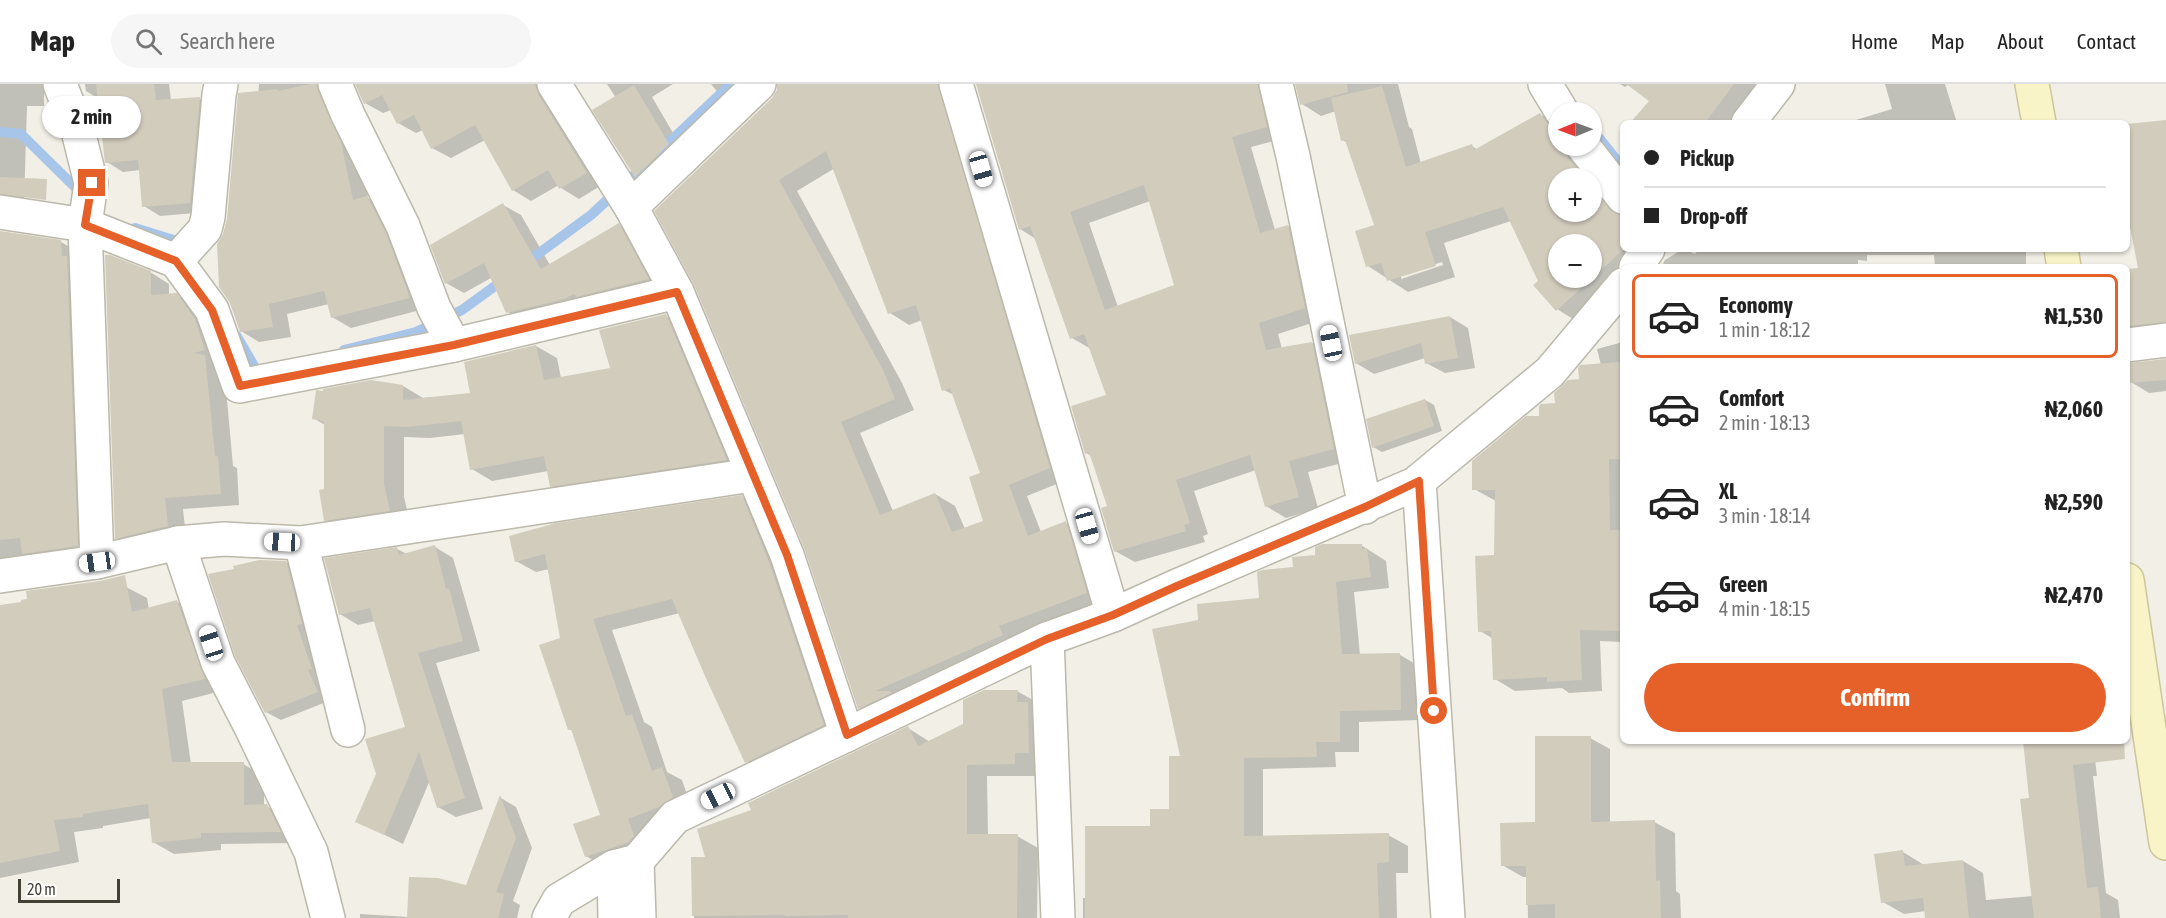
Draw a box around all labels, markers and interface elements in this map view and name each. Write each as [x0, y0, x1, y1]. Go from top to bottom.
search box [111, 14, 531, 68]
text: Map [30, 25, 75, 57]
icon: search [132, 25, 165, 58]
text: Search here [180, 28, 275, 54]
text: Home [1851, 29, 1898, 53]
text: Map [1931, 29, 1965, 53]
text: About [1998, 29, 2044, 53]
text: Contact [2077, 29, 2136, 53]
callout: 2 min [42, 96, 142, 138]
north arrow [1548, 102, 1602, 156]
map controls [1548, 102, 1602, 288]
text: 2 min [71, 105, 112, 128]
text: Pickup [1680, 145, 1735, 171]
car [967, 149, 995, 189]
button: + [1548, 168, 1602, 222]
route end [78, 169, 105, 196]
text: Drop-off [1680, 203, 1747, 229]
button: − [1548, 234, 1602, 288]
icon: car [1647, 289, 1701, 343]
text: Economy [1719, 292, 1793, 318]
text: ₦1,530 [2045, 303, 2103, 329]
text: 1 min · 18:12 [1719, 318, 1811, 341]
car [1318, 324, 1344, 362]
icon: car [1647, 382, 1701, 436]
text: Comfort [1719, 385, 1784, 411]
text: ₦2,060 [2045, 396, 2103, 422]
text: 2 min · 18:13 [1719, 411, 1811, 434]
icon: car [1647, 475, 1701, 529]
text: XL [1719, 478, 1737, 504]
text: ₦2,590 [2045, 489, 2103, 515]
text: 3 min · 18:14 [1719, 504, 1811, 527]
car [1073, 506, 1101, 546]
car [264, 532, 300, 552]
car [78, 551, 116, 573]
icon: car [1647, 568, 1701, 622]
text: Green [1719, 571, 1768, 597]
text: ₦2,470 [2045, 582, 2103, 608]
text: 4 min · 18:15 [1719, 597, 1811, 620]
car [197, 623, 225, 663]
button: Confirm [1644, 663, 2106, 732]
route start [1420, 697, 1447, 724]
car [698, 780, 738, 812]
scale bar [18, 876, 120, 904]
text: 20 m [27, 880, 56, 898]

